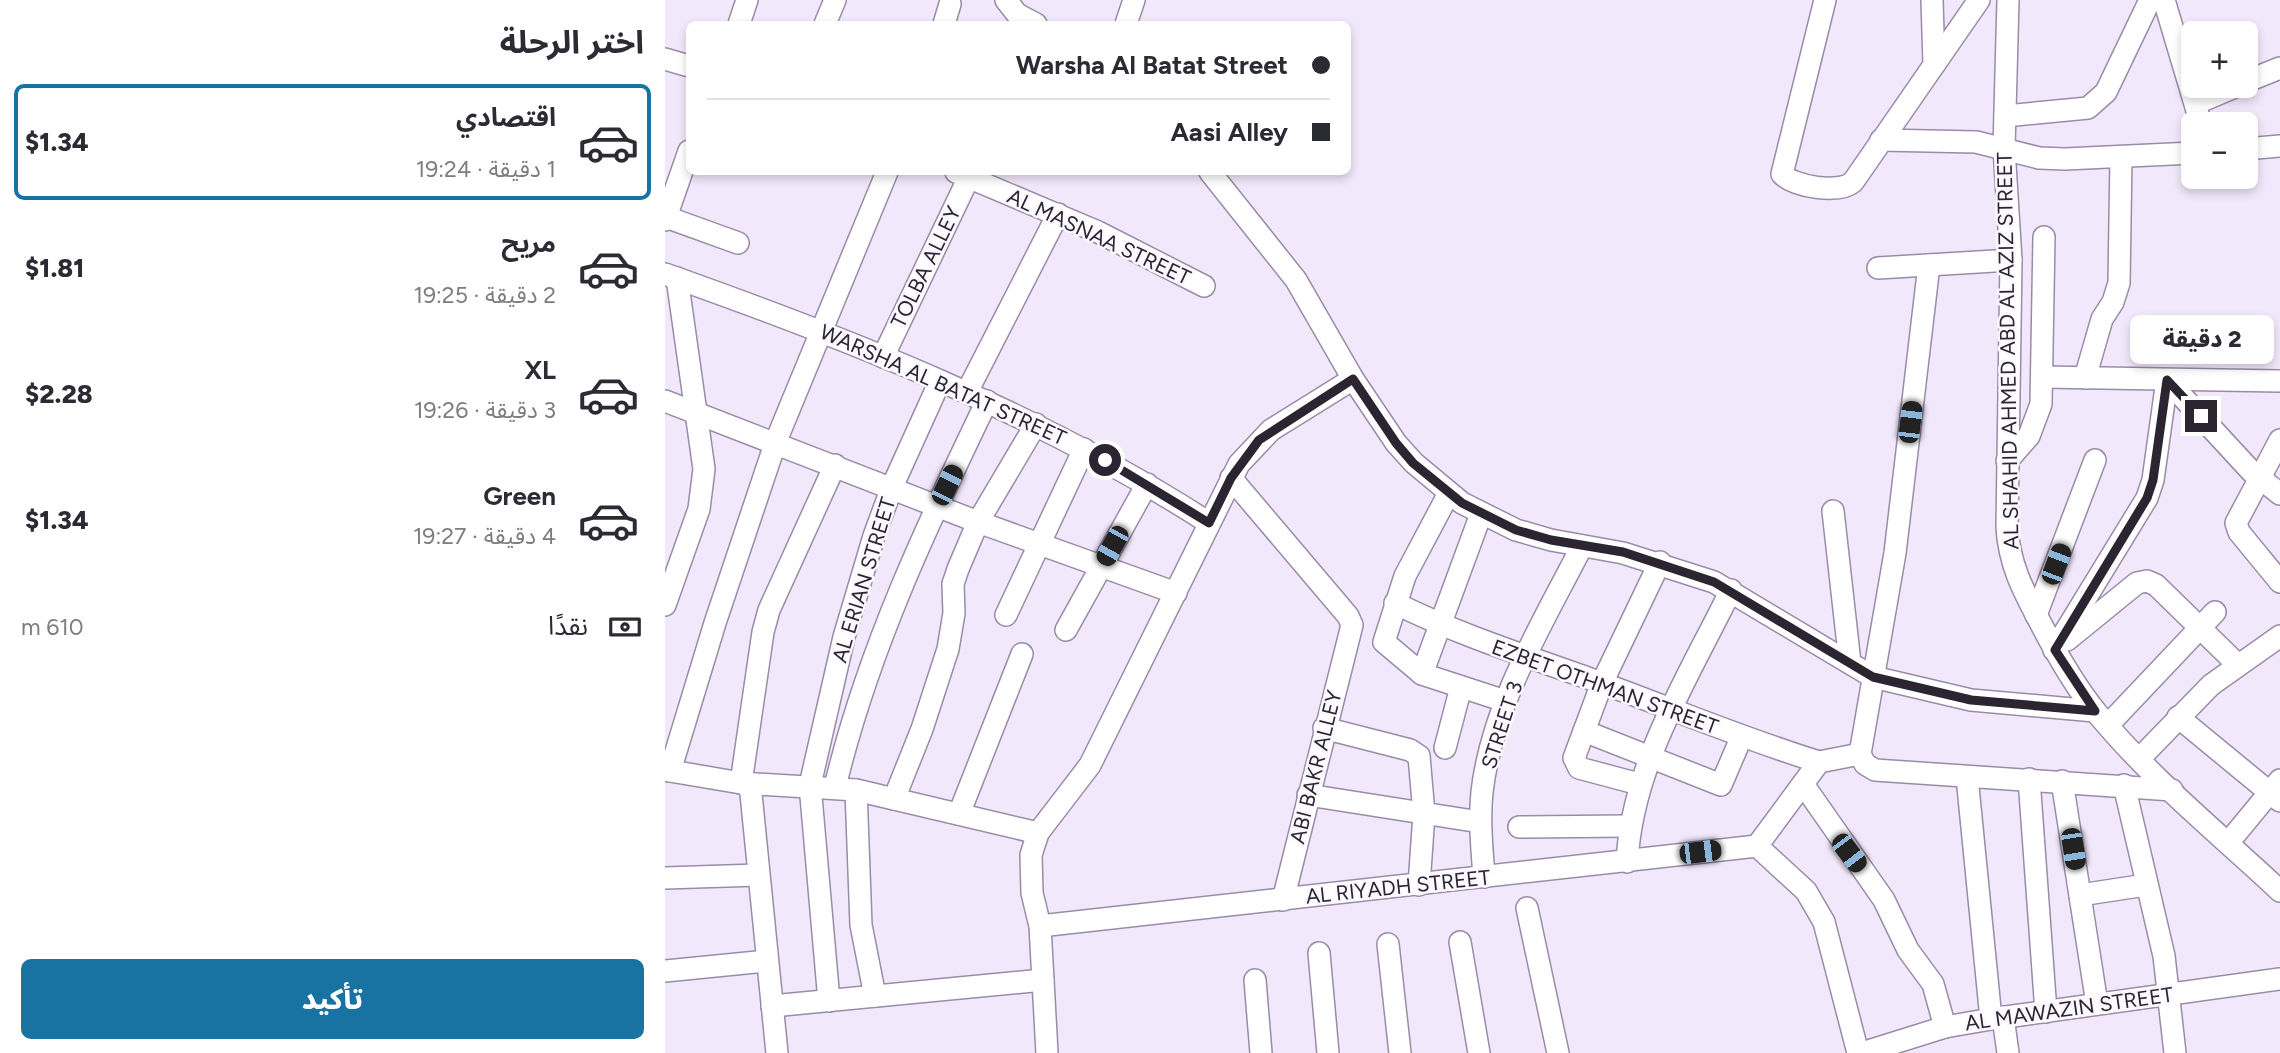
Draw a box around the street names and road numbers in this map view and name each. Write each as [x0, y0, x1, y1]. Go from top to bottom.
street label: AL SHAHID AHMED ABD AL AZIZ STREET [1992, 152, 2023, 550]
street label: AL MASNAA STREET [1004, 183, 1195, 290]
street label: TOLBA ALLEY [885, 202, 966, 332]
street label: WARSHA AL BATAT STREET [816, 319, 1071, 450]
street label: AL ERIAN STREET [827, 494, 901, 665]
street label: EZBET OTHMAN STREET [1489, 634, 1722, 739]
street label: STREET 3 [1476, 678, 1527, 772]
street label: ABI BAKR ALLEY [1284, 687, 1347, 846]
street label: AL RIYADH STREET [1304, 864, 1492, 909]
street label: AL MAWAZIN STREET [1963, 981, 2175, 1035]

